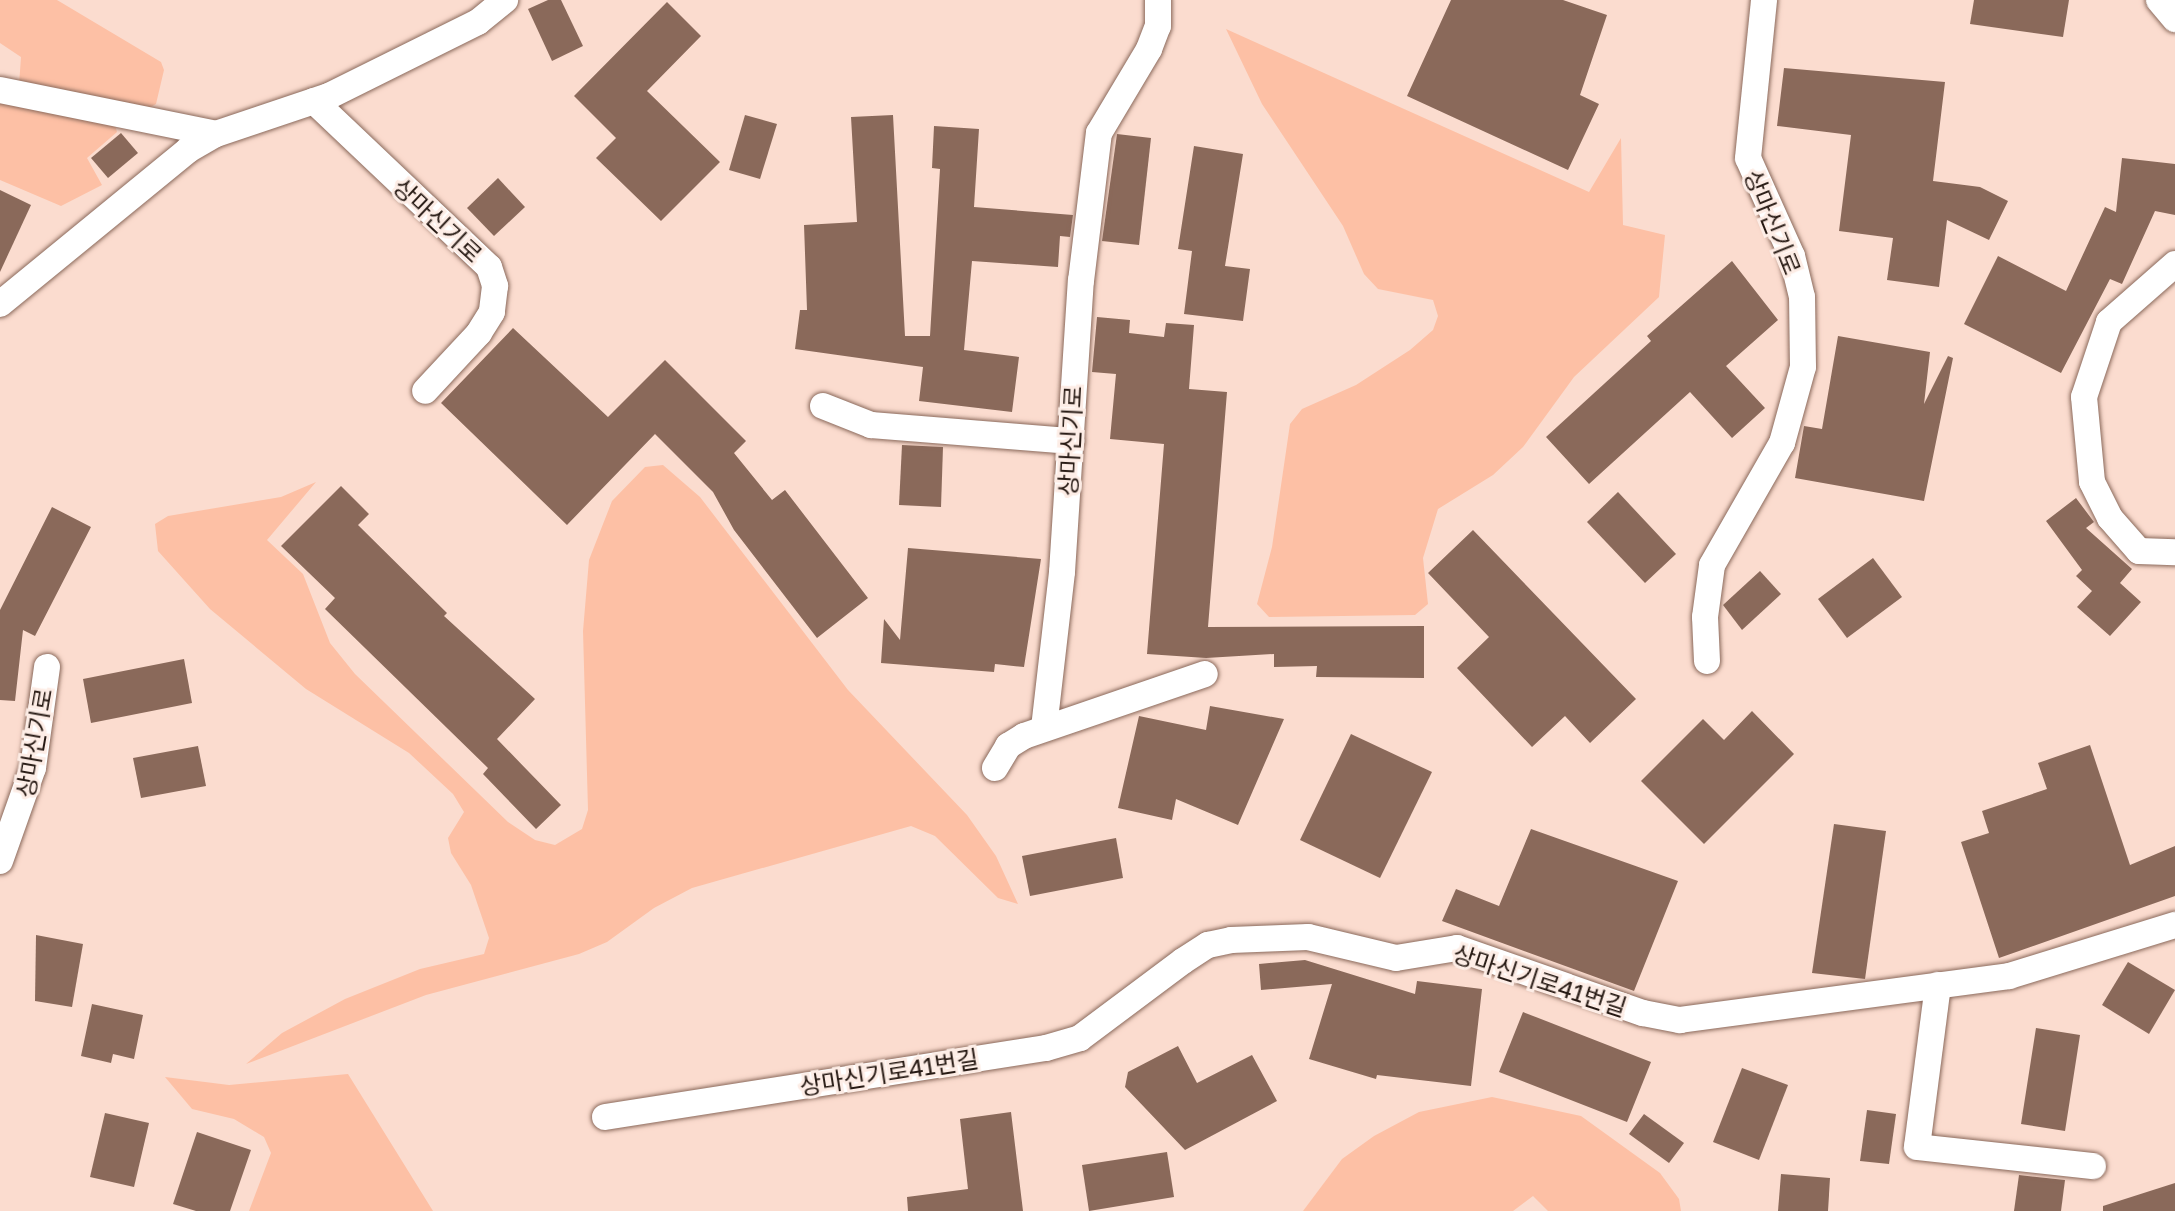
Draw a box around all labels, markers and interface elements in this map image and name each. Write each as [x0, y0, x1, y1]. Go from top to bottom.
street label: 상마신기로 [1739, 165, 1807, 279]
street label: 상마신기로 [388, 172, 488, 268]
street label: 상마신기로 [1053, 385, 1087, 497]
street label: 상마신기로 [10, 686, 58, 800]
street label: 상마신기로41번길 [1450, 938, 1630, 1022]
street label: 상마신기로41번길 [797, 1044, 981, 1100]

